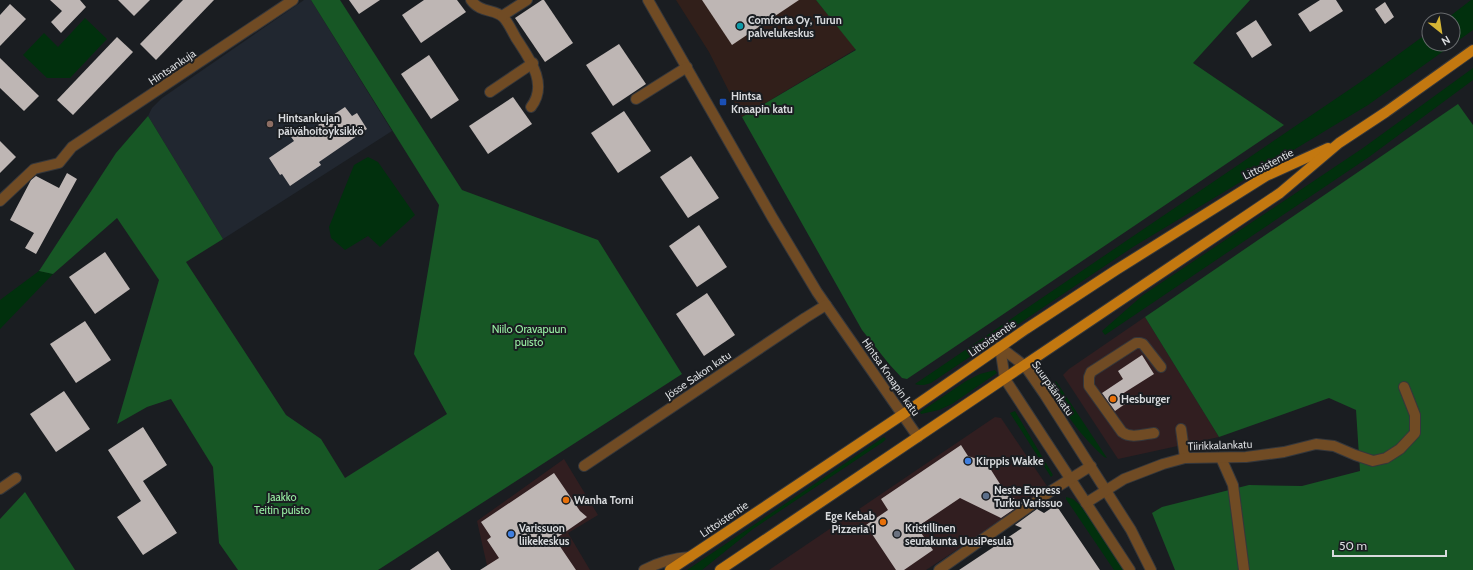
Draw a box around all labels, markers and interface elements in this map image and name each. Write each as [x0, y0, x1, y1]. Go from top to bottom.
north arrow [1421, 12, 1461, 52]
place label: Comforta Oy, Turun palvelukeskus [748, 13, 842, 40]
marker: Comforta Oy, Turun palvelukeskus [735, 21, 745, 31]
text: N [1439, 33, 1453, 49]
street label: Hintsankuja [146, 46, 199, 88]
place label: Hintsa Knaapin katu [731, 89, 793, 116]
marker: Hintsa Knaapin katu [718, 97, 728, 107]
place label: Hintsankujan päivähoitoyksikkö [278, 111, 363, 138]
marker: Hintsankujan päivähoitoyksikkö [265, 119, 275, 129]
street label: Littoistentie [1240, 145, 1296, 183]
street label: Littoistentie [965, 316, 1019, 360]
park label: Niilo Oravapuun puisto [492, 322, 566, 349]
street label: Hintsa Knaapin katu [859, 335, 923, 419]
street label: Jösse Sakon katu [662, 348, 734, 403]
street label: Suurpäänkatu [1029, 358, 1077, 418]
place label: Hesburger [1121, 392, 1170, 406]
marker: Hesburger [1108, 394, 1118, 404]
street label: Tiirikkalankatu [1187, 437, 1253, 453]
place label: Kirppis Wakke [976, 454, 1044, 468]
marker: Kirppis Wakke [963, 456, 973, 466]
place label: Neste Express Turku Varissuo [994, 483, 1063, 510]
park label: Jaakko Teitin puisto [254, 490, 310, 517]
marker: Neste Express Turku Varissuo [981, 491, 991, 501]
place label: Wanha Torni [574, 493, 634, 507]
marker: Wanha Torni [561, 495, 571, 505]
street label: Littoistentie [697, 498, 751, 540]
place label: Ege Kebab Pizzeria 1 [825, 509, 875, 536]
marker: Ege Kebab Pizzeria 1 [878, 517, 888, 527]
place label: Varissuon liikekeskus [519, 521, 570, 548]
place label: Kristillinen seurakunta UusiPesula [905, 521, 1012, 548]
marker: Varissuon liikekeskus [506, 529, 516, 539]
marker: Kristillinen seurakunta UusiPesula [892, 529, 902, 539]
scale bar [1333, 532, 1446, 558]
text: 50 m [1339, 538, 1367, 553]

